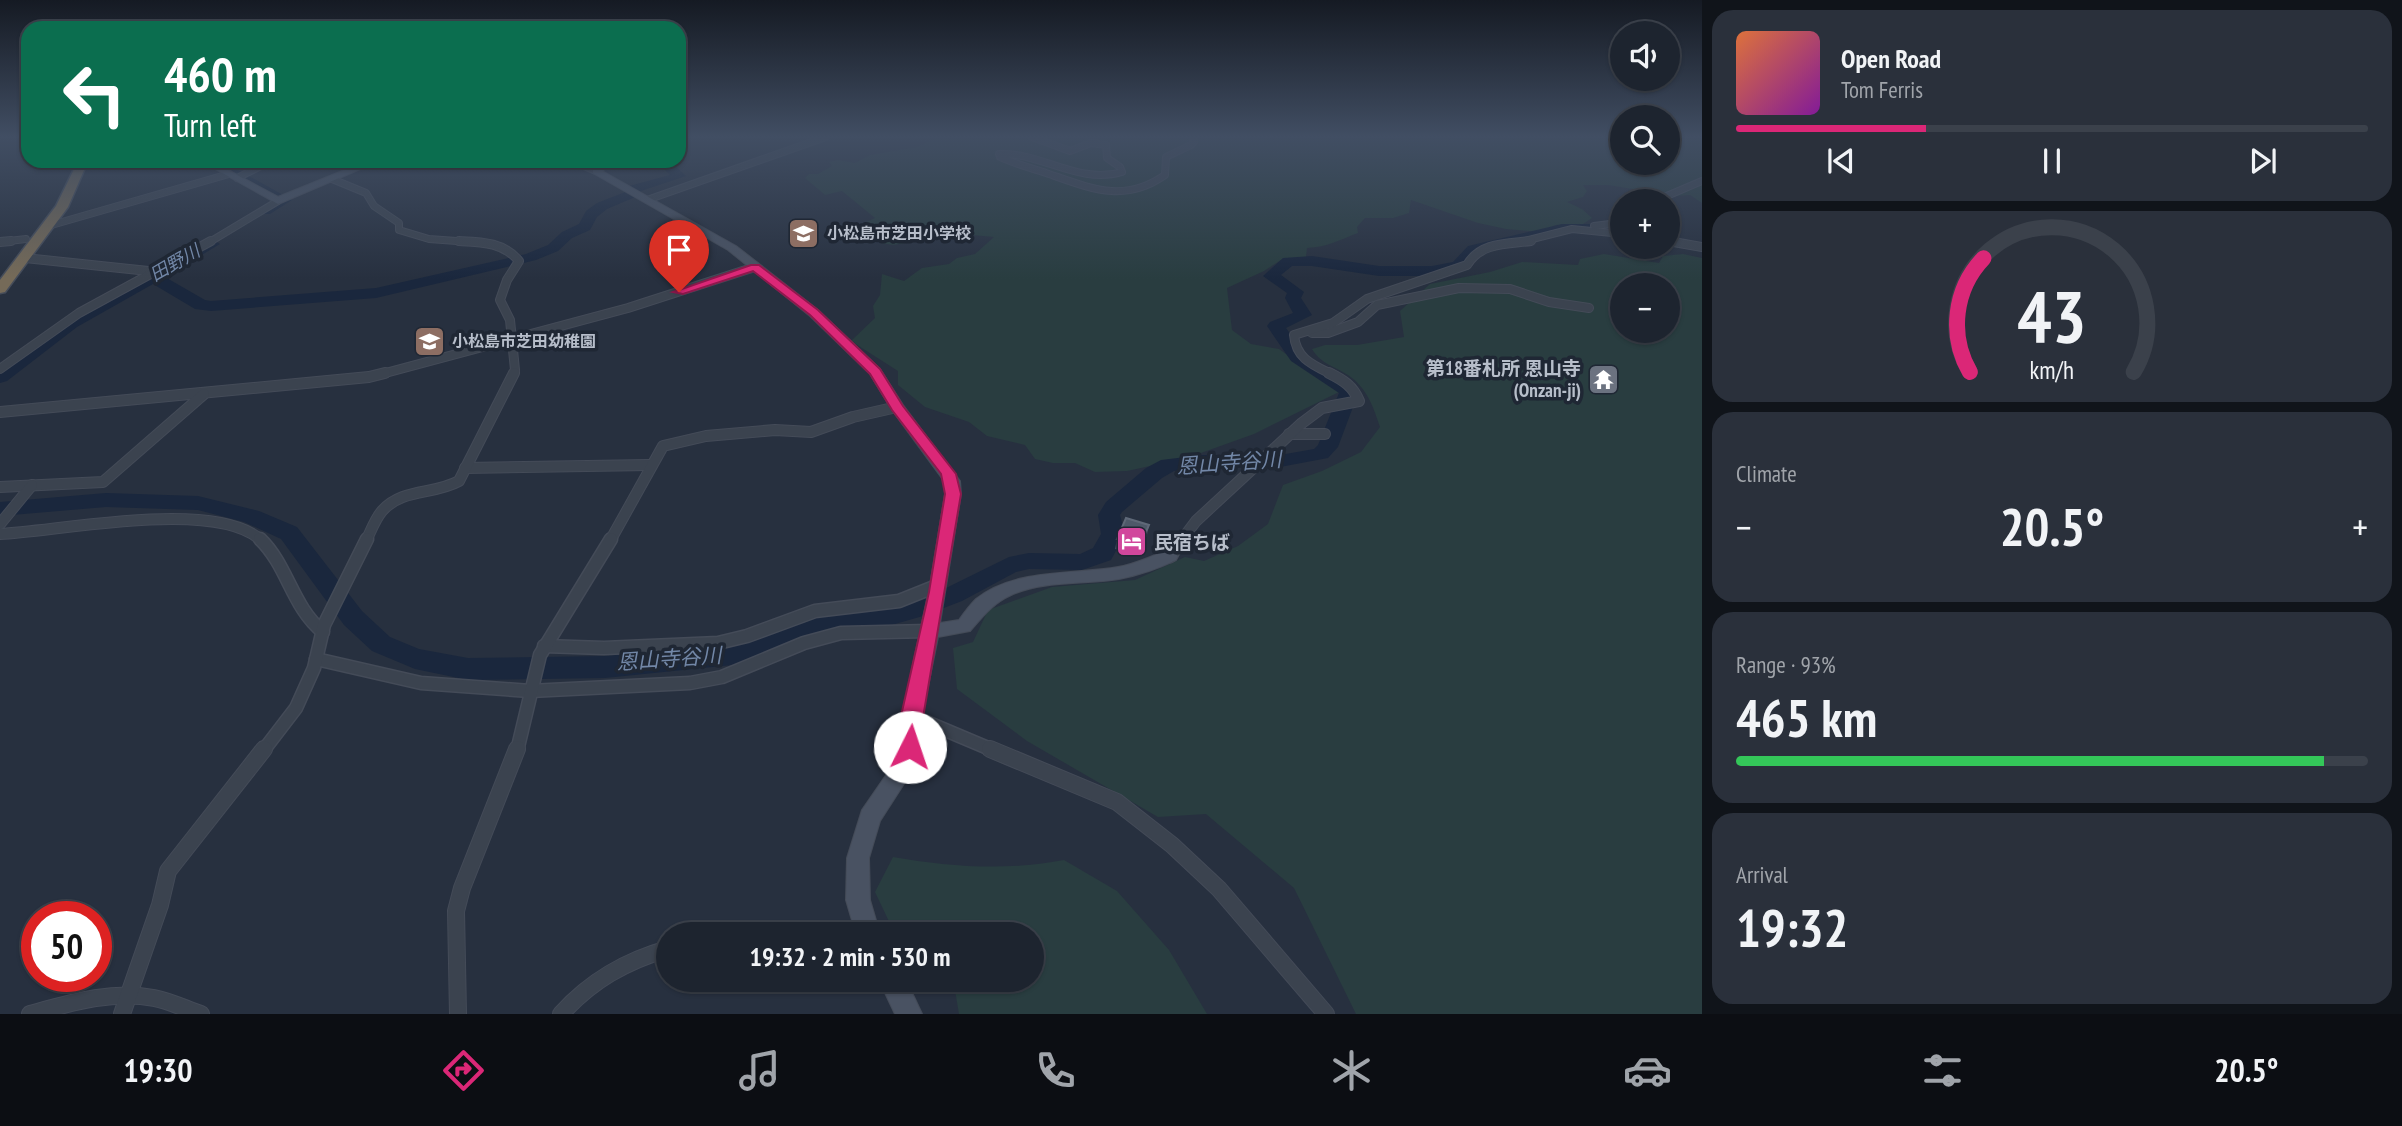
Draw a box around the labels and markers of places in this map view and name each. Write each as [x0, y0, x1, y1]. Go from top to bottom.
school or university icon: 小松島市芝田小学校 [787, 216, 821, 250]
pin [649, 220, 709, 292]
place label: 小松島市芝田小学校 [827, 223, 971, 243]
school or university icon: 小松島市芝田幼稚園 [412, 324, 446, 358]
place label: 小松島市芝田幼稚園 [452, 331, 596, 351]
place label: 第18番札所 恩山寺 (Onzan-ji) [1426, 356, 1581, 402]
temple icon: 第18番札所 恩山寺 (Onzan-ji) [1587, 362, 1621, 396]
hotel icon: 民宿ちば [1114, 525, 1148, 559]
place label: 民宿ちば [1154, 530, 1230, 554]

